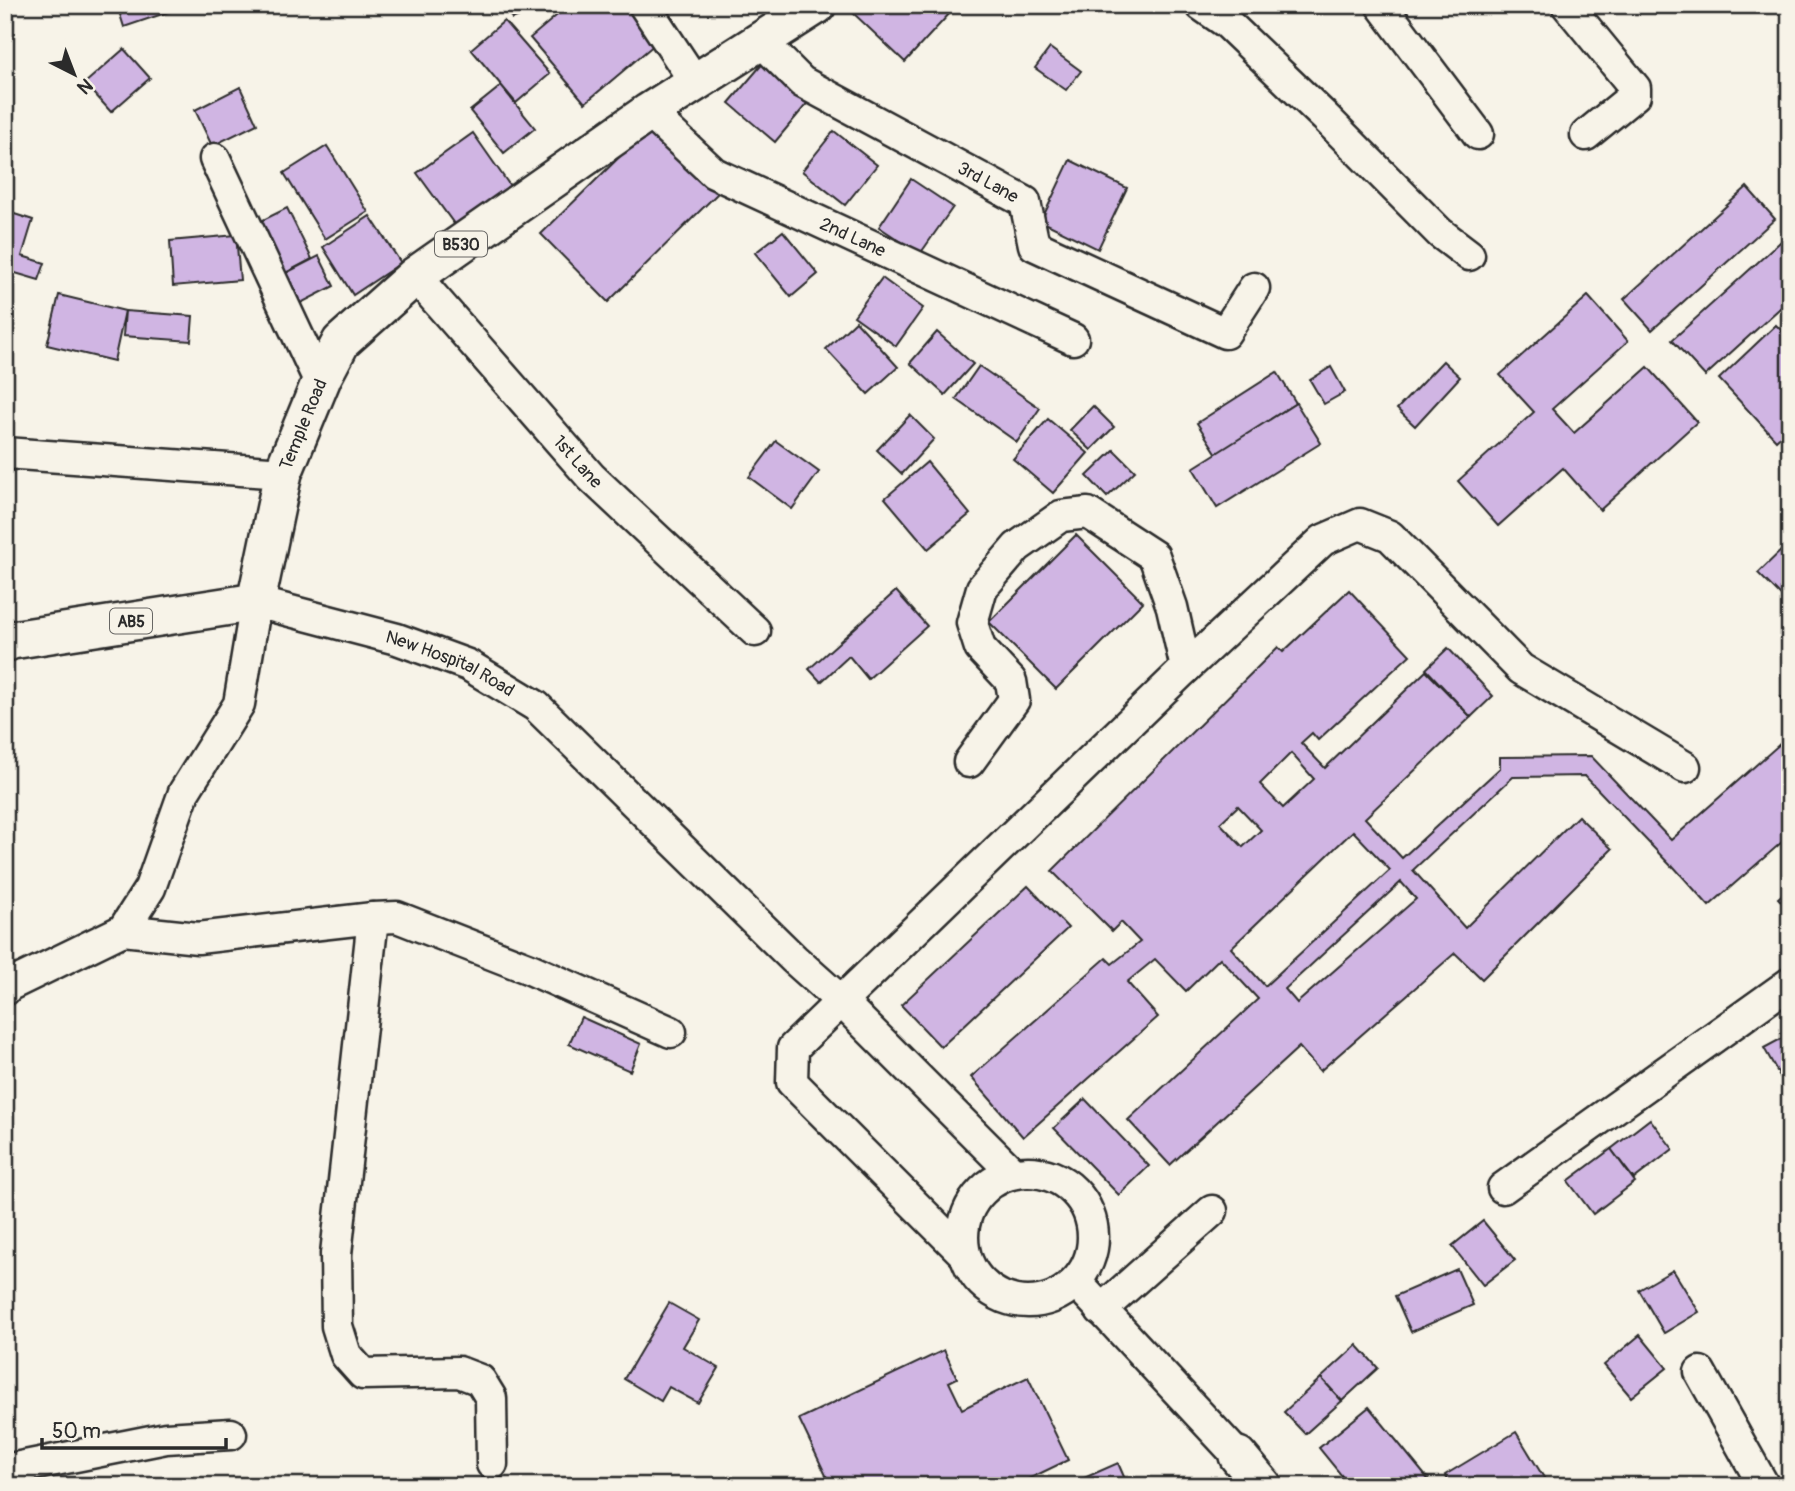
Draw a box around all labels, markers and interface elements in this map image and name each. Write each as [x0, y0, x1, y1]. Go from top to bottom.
north arrow [38, 38, 108, 108]
text: N [72, 73, 98, 99]
street label: 3rd Lane [953, 157, 1023, 208]
street label: 2nd Lane [816, 212, 889, 263]
road number: B530 [435, 232, 487, 256]
street label: Temple Road [275, 376, 333, 474]
street label: 1st Lane [548, 431, 607, 494]
road number: AB5 [110, 608, 152, 634]
street label: New Hospital Road [383, 626, 518, 702]
scale bar [42, 1407, 226, 1451]
text: 50 m [52, 1418, 101, 1445]

